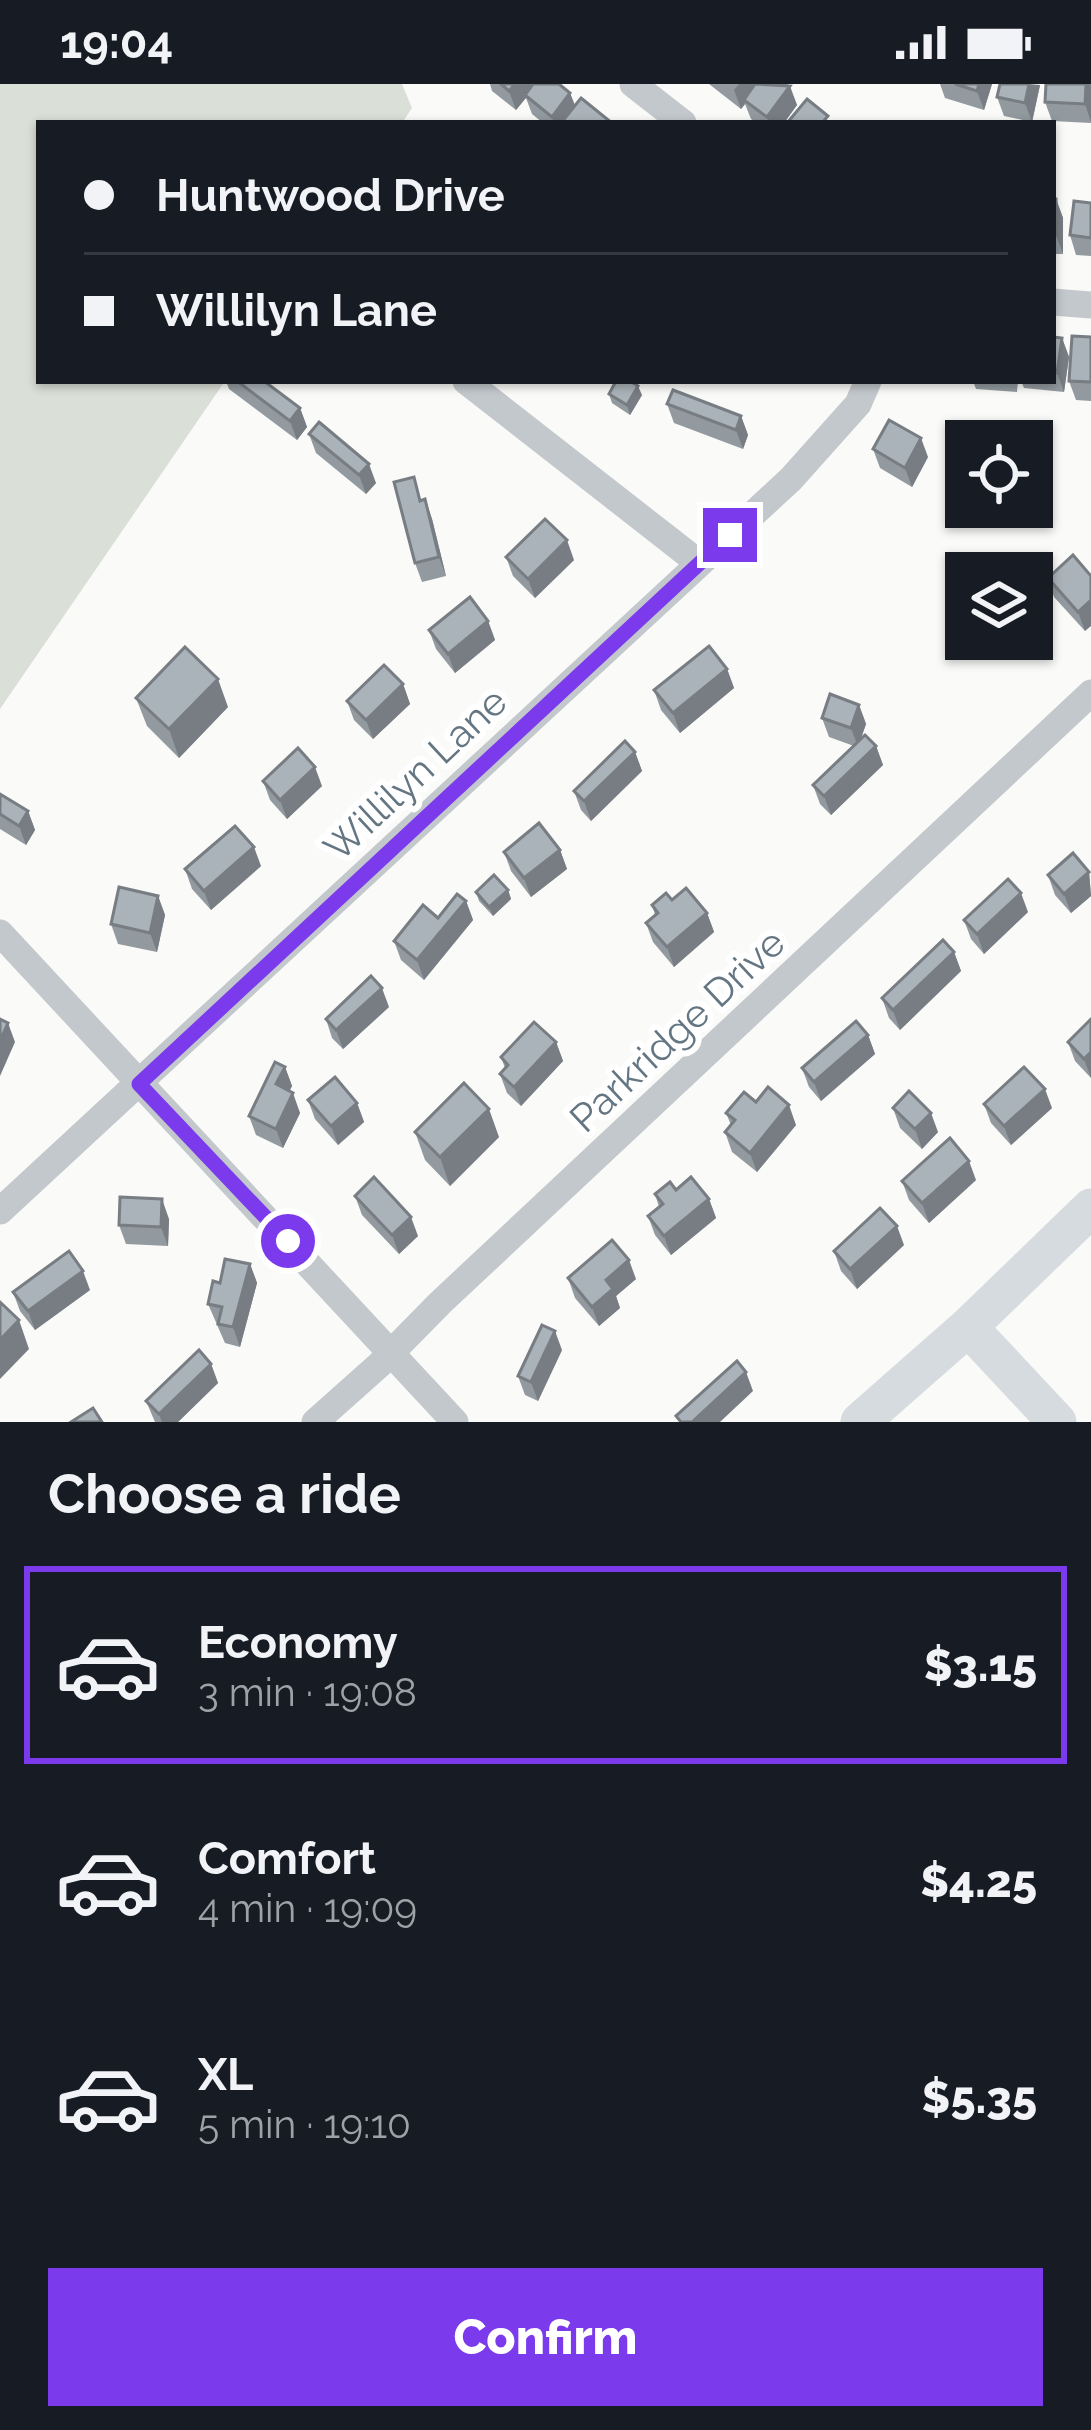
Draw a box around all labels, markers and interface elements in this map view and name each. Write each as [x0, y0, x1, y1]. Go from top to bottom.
text: 19:04 [60, 16, 173, 69]
text: Huntwood Drive [156, 169, 505, 222]
text: Willilyn Lane [156, 284, 437, 337]
map controls [945, 420, 1053, 660]
button: locate [945, 420, 1053, 528]
route end [703, 508, 757, 562]
button: layers [945, 552, 1053, 660]
street label: Willilyn Lane [314, 678, 516, 870]
street label: Parkridge Drive [560, 919, 794, 1141]
route start [261, 1214, 315, 1268]
text: Choose a ride [48, 1462, 401, 1526]
icon: car [54, 1611, 162, 1719]
text: Economy [198, 1616, 398, 1669]
text: $3.15 [924, 1639, 1037, 1692]
text: 3 min · 19:08 [198, 1669, 417, 1715]
icon: car [54, 1827, 162, 1935]
text: Comfort [198, 1832, 376, 1885]
text: $4.25 [920, 1855, 1037, 1908]
text: 4 min · 19:09 [198, 1885, 417, 1931]
icon: car [54, 2043, 162, 2151]
text: XL [198, 2048, 253, 2101]
text: $5.35 [922, 2071, 1037, 2124]
text: 5 min · 19:10 [198, 2101, 411, 2147]
button: Confirm [48, 2268, 1043, 2406]

